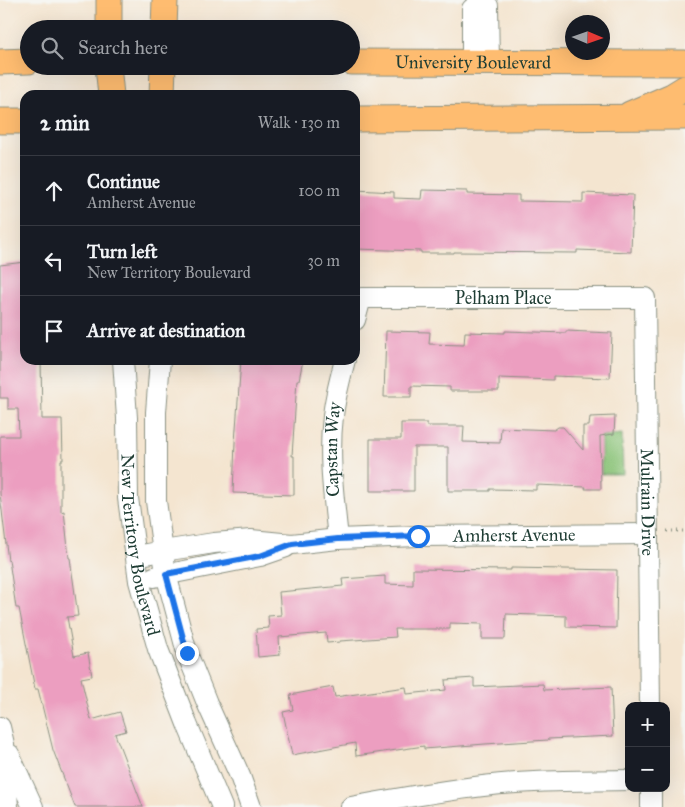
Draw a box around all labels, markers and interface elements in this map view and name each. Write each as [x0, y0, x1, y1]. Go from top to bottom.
north arrow [565, 15, 610, 60]
search box [20, 20, 360, 75]
icon: search [38, 34, 66, 62]
text: Search here [78, 36, 168, 59]
street label: University Boulevard [395, 51, 551, 74]
text: 2 min [40, 110, 90, 136]
text: Walk · 130 m [258, 113, 340, 132]
text: Continue [87, 170, 160, 193]
icon: ahead [40, 177, 68, 205]
text: 100 m [298, 181, 340, 200]
text: Amherst Avenue [87, 193, 196, 212]
text: Turn left [87, 240, 157, 263]
icon: left [40, 247, 68, 275]
text: 30 m [307, 251, 340, 270]
text: New Territory Boulevard [87, 263, 251, 282]
street label: Pelham Place [455, 287, 552, 309]
icon: arrive [40, 317, 68, 345]
text: Arrive at destination [87, 319, 245, 342]
street label: Capstan Way [320, 400, 346, 498]
street label: Mulrain Drive [636, 448, 659, 556]
street label: New Territory Boulevard [116, 454, 165, 638]
street label: Amherst Avenue [452, 524, 576, 547]
route start [407, 525, 430, 548]
route end [176, 642, 199, 665]
map controls [625, 702, 670, 792]
button: + [625, 702, 670, 747]
button: − [625, 747, 670, 792]

